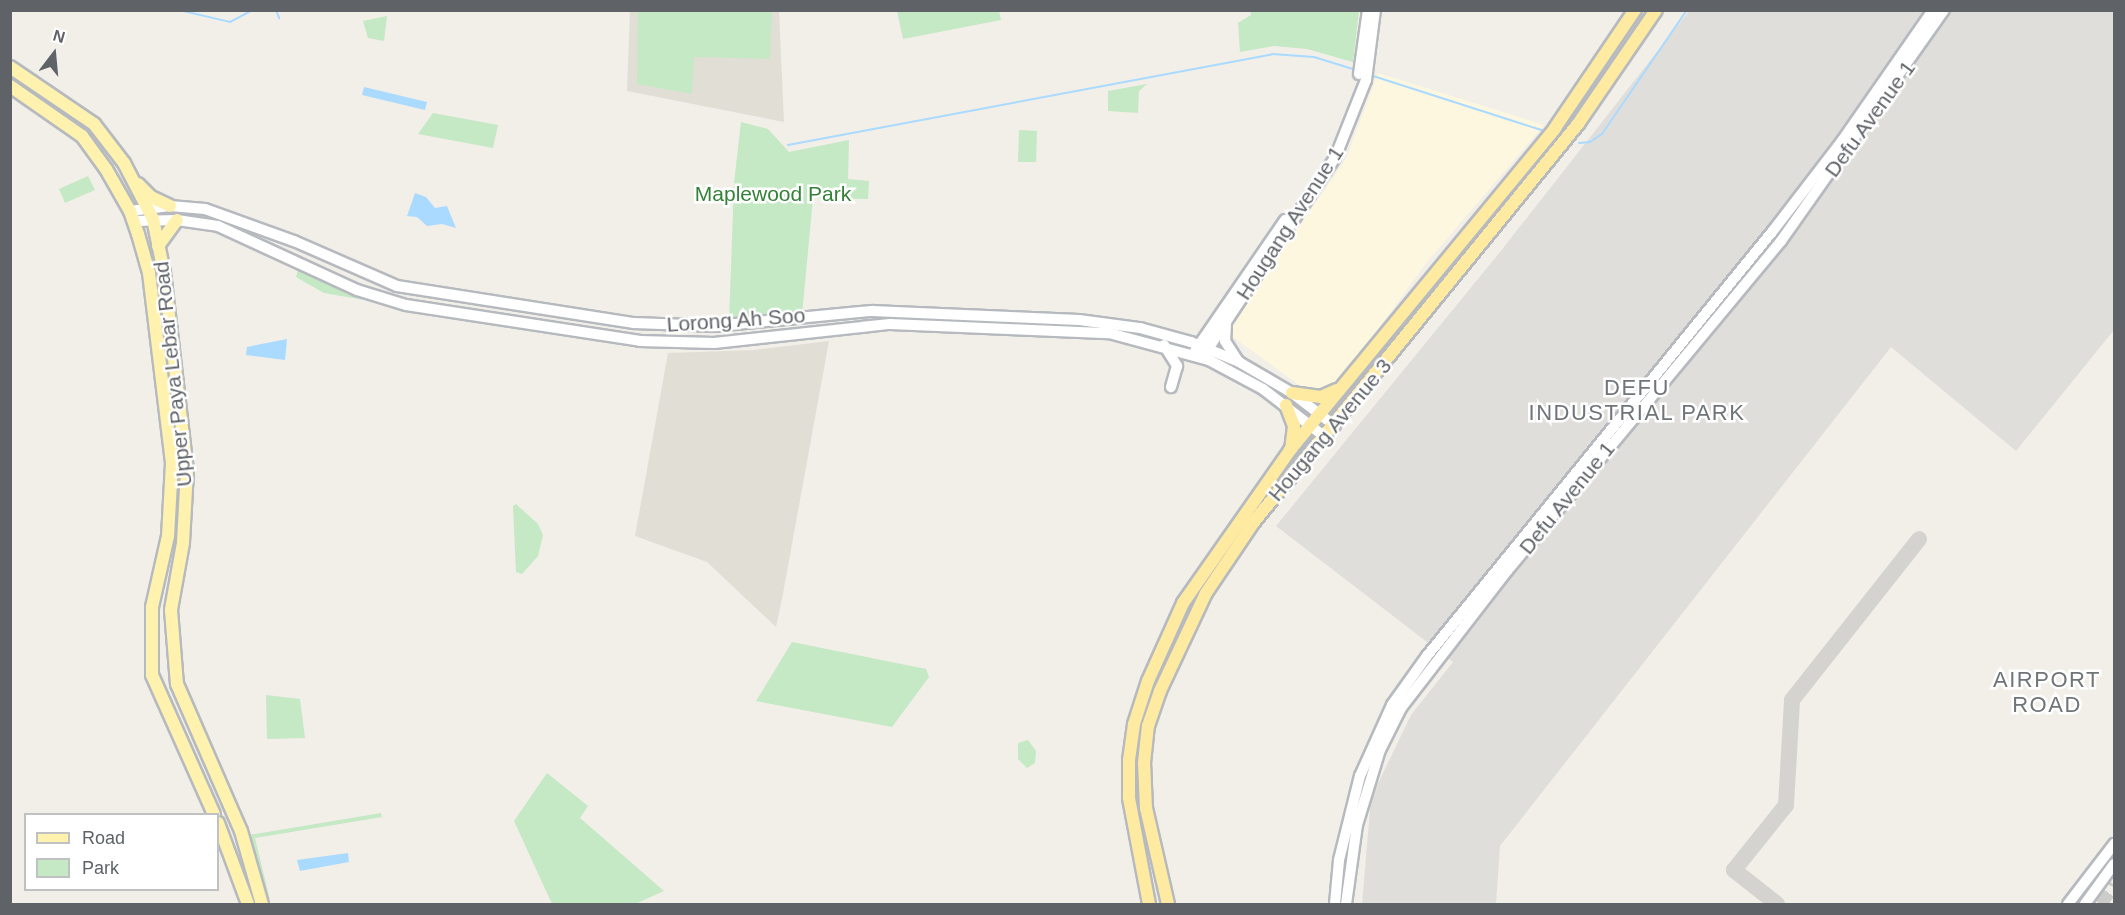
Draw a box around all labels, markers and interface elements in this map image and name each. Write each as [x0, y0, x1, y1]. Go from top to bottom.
north arrow [24, 24, 84, 84]
text: N [51, 26, 67, 46]
street label: Defu Avenue 1 [1819, 56, 1921, 182]
street label: Hougang Avenue 1 [1231, 141, 1349, 305]
park label: Maplewood Park [695, 181, 851, 207]
street label: Upper Paya Lebar Road [149, 260, 197, 488]
street label: Lorong Ah Soo [665, 303, 807, 337]
street label: Hougang Avenue 3 [1263, 353, 1397, 507]
district label: DEFU INDUSTRIAL PARK [1528, 374, 1746, 426]
street label: Defu Avenue 1 [1514, 436, 1620, 560]
district label: AIRPORT ROAD [1993, 666, 2101, 718]
legend [24, 813, 219, 891]
text: Road [82, 828, 125, 848]
text: Park [82, 858, 119, 878]

